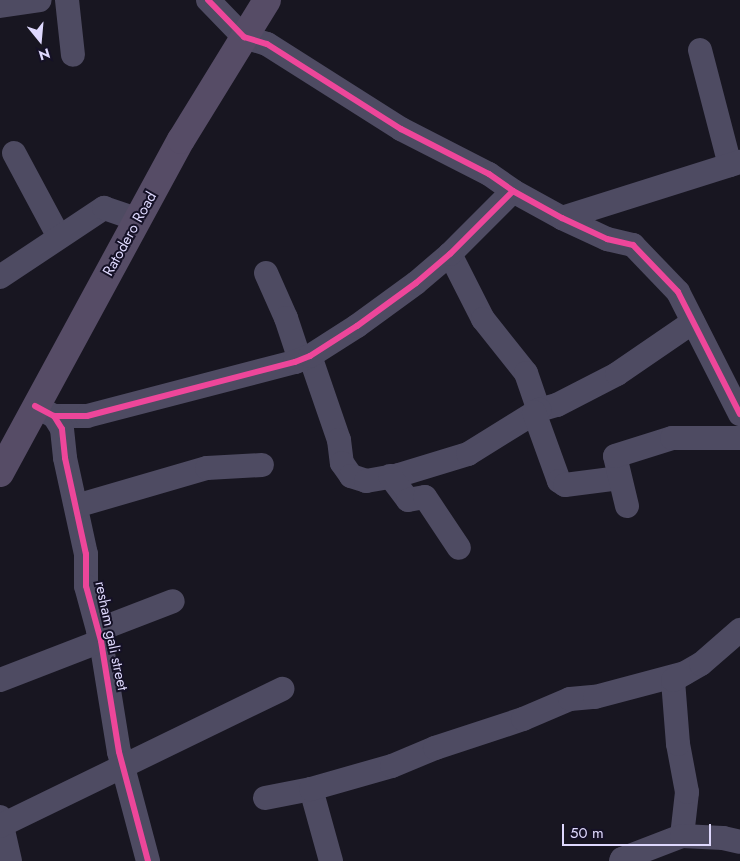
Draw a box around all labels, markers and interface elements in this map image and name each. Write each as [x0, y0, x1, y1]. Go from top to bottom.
north arrow [15, 15, 65, 65]
text: N [36, 43, 53, 66]
street label: Ratodero Road [99, 189, 161, 279]
street label: resham gali street [91, 580, 131, 692]
scale bar [565, 814, 714, 846]
text: 50 m [570, 822, 604, 844]

